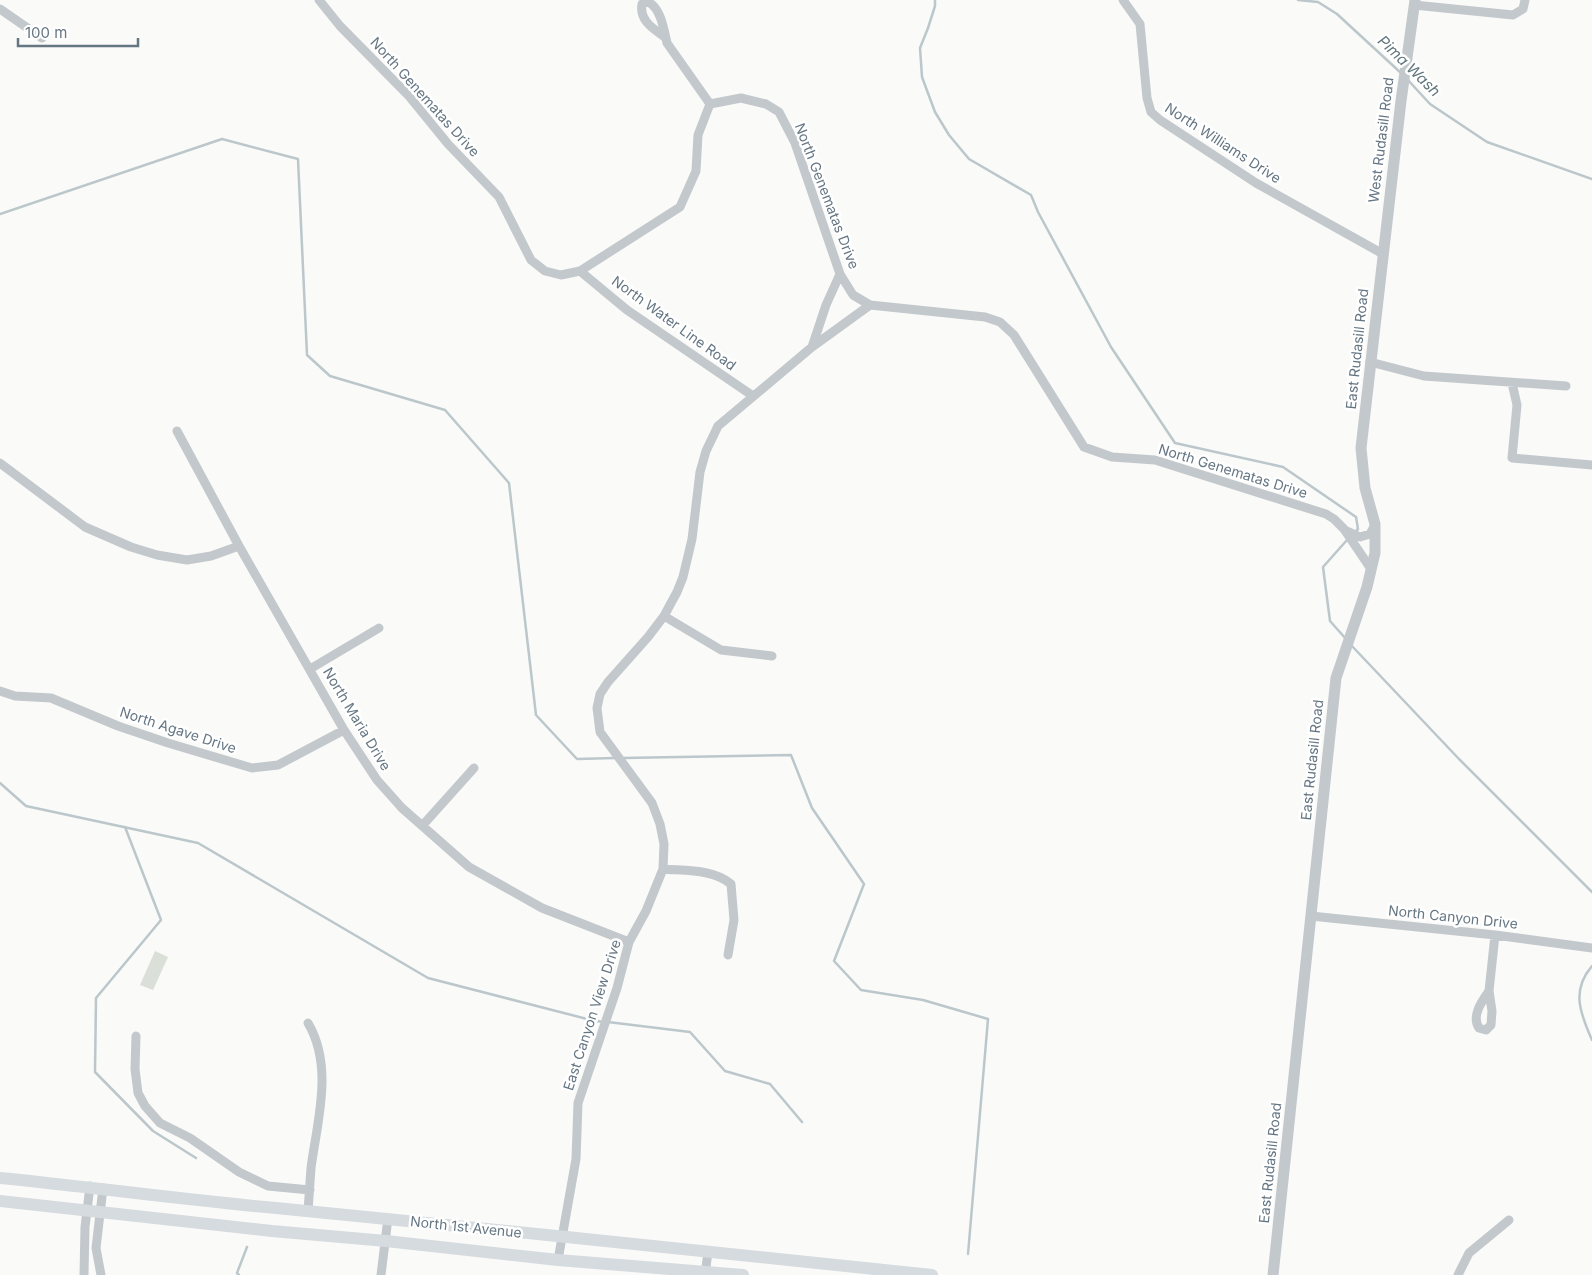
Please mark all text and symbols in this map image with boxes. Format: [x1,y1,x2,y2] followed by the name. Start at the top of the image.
[18,15,138,47] scale bar
[25,23,67,42] text: 100 m
[1374,31,1445,100] water label: Pima Wash
[367,33,484,160] street label: North Genematas Drive
[1364,76,1397,204] street label: West Rudasill Road
[1162,99,1284,186] street label: North Williams Drive
[792,120,863,271] street label: North Genematas Drive
[609,272,740,373] street label: North Water Line Road
[1342,288,1371,410] street label: East Rudasill Road
[1157,440,1310,501] street label: North Genematas Drive
[320,664,395,773] street label: North Maria Drive
[1297,699,1326,821] street label: East Rudasill Road
[118,703,239,756] street label: North Agave Drive
[1387,901,1519,932] street label: North Canyon Drive
[559,937,624,1092] street label: East Canyon View Drive
[1255,1102,1284,1224] street label: East Rudasill Road
[409,1212,523,1241] street label: North 1st Avenue

